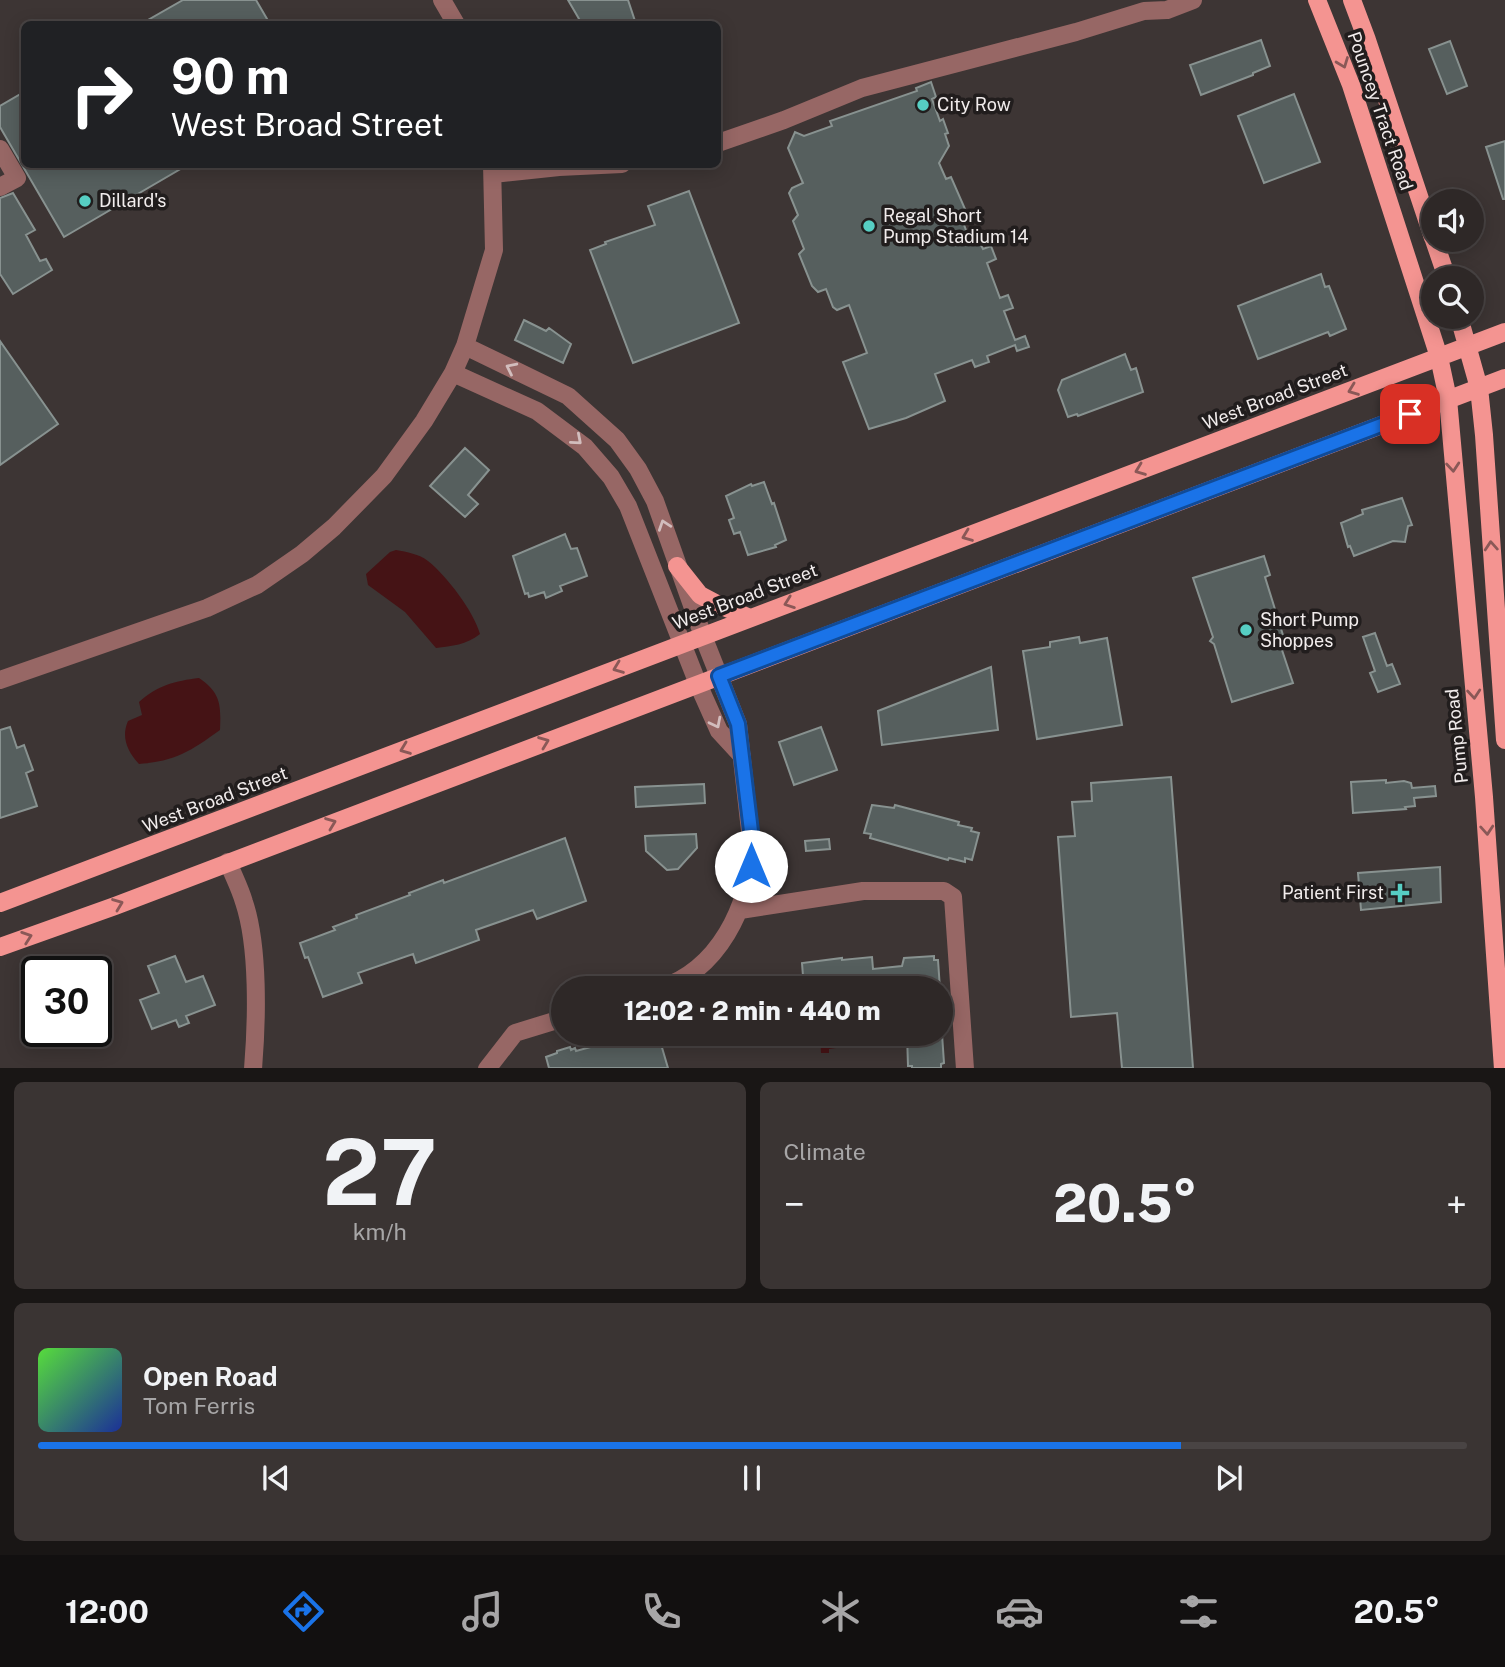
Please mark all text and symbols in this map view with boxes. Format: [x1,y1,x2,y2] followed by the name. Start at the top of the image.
[1343,29,1417,193] street label: Pouncey Tract Road
[171,47,290,105] text: 90 m
[56,49,147,140] icon: right
[1334,56,1348,68] one-way arrow
[937,94,1011,115] place label: City Row
[915,97,931,113] marker: City Row
[171,106,444,143] text: West Broad Street
[1421,189,1484,329] map controls
[1421,189,1484,252] button: sound
[99,190,166,211] place label: Dillard's
[77,193,93,209] marker: Dillard's
[883,205,1029,247] place label: Regal Short Pump Stadium 14
[861,218,877,234] marker: Regal Short Pump Stadium 14
[1421,266,1484,329] button: search
[1199,359,1350,434] street label: West Broad Street
[506,363,518,377] one-way arrow
[1347,382,1359,396] one-way arrow
[1380,384,1440,444] pin
[1391,395,1429,433] icon: arrive
[569,432,582,444] one-way arrow
[1134,462,1146,476] one-way arrow
[1445,462,1460,473] one-way arrow
[658,520,672,532] one-way arrow
[962,527,974,541] one-way arrow
[1484,540,1499,551] one-way arrow
[669,559,820,634] street label: West Broad Street
[784,595,796,609] one-way arrow
[1260,609,1359,651] place label: Short Pump Shoppes
[1238,622,1254,638] marker: Short Pump Shoppes
[612,660,624,674] one-way arrow
[1441,688,1472,784] street label: Pump Road
[1466,689,1481,700] one-way arrow
[707,716,721,728] one-way arrow
[537,737,549,751] one-way arrow
[400,741,412,755] one-way arrow
[139,762,290,837] street label: West Broad Street
[324,817,336,831] one-way arrow
[1479,825,1494,836] one-way arrow
[714,829,788,903] position arrow
[1282,882,1384,903] place label: Patient First
[1390,883,1410,903] marker: Patient First
[112,899,124,913] one-way arrow
[21,931,33,945] one-way arrow
[21,956,112,1047] speed limit sign: 30
[623,995,881,1026] text: 12:02 · 2 min · 440 m
[322,1119,437,1225] text: 27
[784,1138,866,1165] text: Climate
[1053,1173,1197,1234] text: 20.5°
[784,1182,805,1227] text: −
[1446,1182,1467,1227] text: +
[353,1218,407,1245] text: km/h
[143,1361,278,1392] text: Open Road
[143,1392,255,1419] text: Tom Ferris
[257,1459,295,1497] icon: previous
[733,1459,771,1497] icon: pause
[1210,1459,1248,1497] icon: next
[279,1587,328,1636] icon: directions
[458,1587,507,1636] icon: music
[637,1587,686,1636] icon: phone
[816,1587,865,1636] icon: climate
[995,1587,1044,1636] icon: car
[1174,1587,1223,1636] icon: filters
[65,1593,149,1630] text: 12:00
[1354,1593,1440,1630] text: 20.5°

